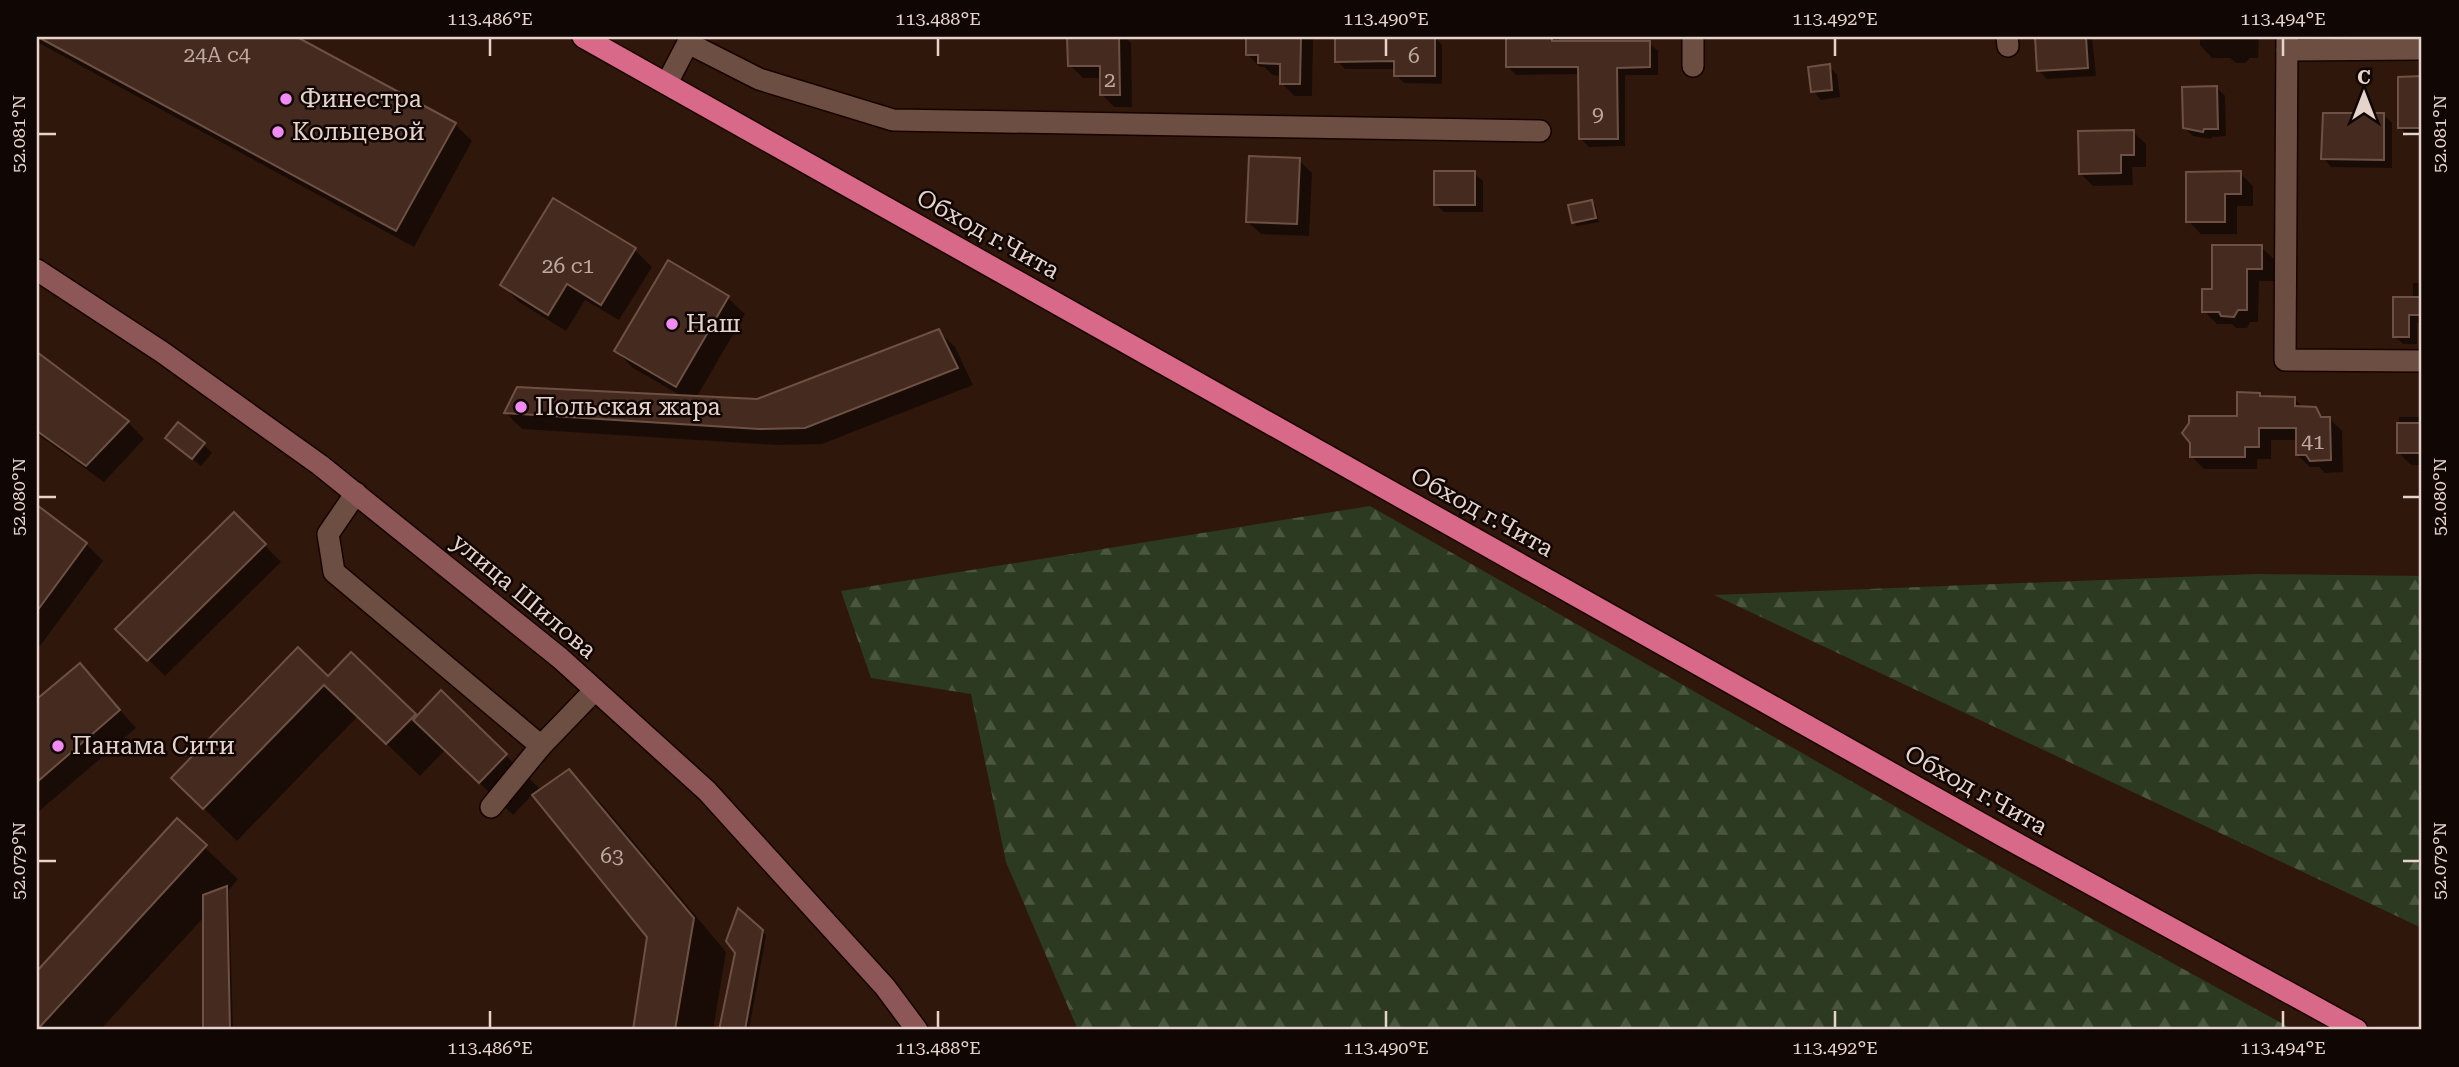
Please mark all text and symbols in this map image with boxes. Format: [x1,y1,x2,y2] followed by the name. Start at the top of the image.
[447,8,533,29] text: 113.486°E
[895,8,981,29] text: 113.488°E
[1343,8,1429,29] text: 113.490°E
[1792,8,1878,29] text: 113.492°E
[2240,8,2326,29] text: 113.494°E
[183,43,251,67] house number: 24А с4
[1408,44,1420,68] house number: 6
[2330,60,2400,130] north arrow
[2357,66,2371,89] text: С
[1104,68,1116,92] house number: 2
[300,85,422,113] place label: Финестра
[278,91,294,107] marker: Финестра
[8,95,29,173] text: 52.081°N
[2429,95,2450,173] text: 52.081°N
[1592,102,1604,126] house number: 9
[292,118,425,146] place label: Кольцевой
[270,124,286,140] marker: Кольцевой
[912,183,1064,285] street label: Обход г.Чита
[542,254,594,278] house number: 26 с1
[686,310,741,338] place label: Наш
[664,316,680,332] marker: Наш
[535,393,721,421] place label: Польская жара
[513,399,529,415] marker: Польская жара
[2301,430,2325,454] house number: 41
[8,458,29,536] text: 52.080°N
[2429,458,2450,536] text: 52.080°N
[1406,461,1558,563] street label: Обход г.Чита
[446,528,602,664] street label: улица Шилова
[72,732,235,760] place label: Панама Сити
[50,738,66,754] marker: Панама Сити
[1900,739,2052,841] street label: Обход г.Чита
[8,822,29,900] text: 52.079°N
[2429,822,2450,900] text: 52.079°N
[600,844,624,868] house number: 63
[447,1037,533,1058] text: 113.486°E
[895,1037,981,1058] text: 113.488°E
[1343,1037,1429,1058] text: 113.490°E
[1792,1037,1878,1058] text: 113.492°E
[2240,1037,2326,1058] text: 113.494°E

